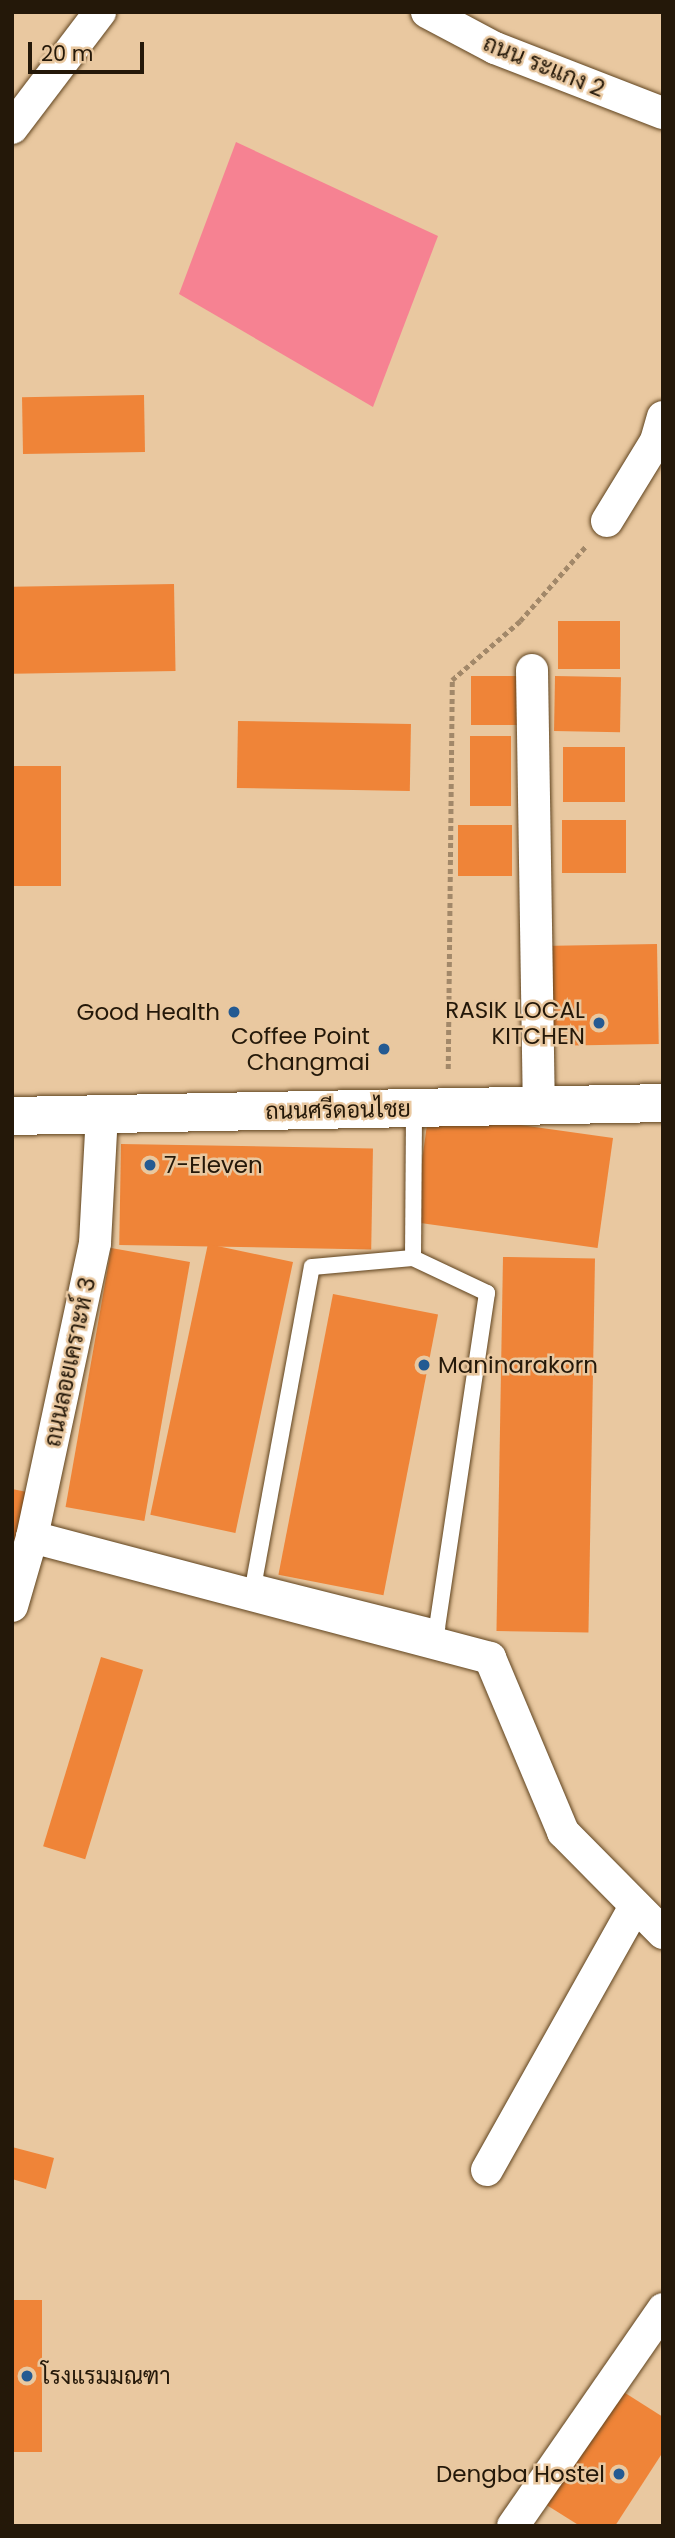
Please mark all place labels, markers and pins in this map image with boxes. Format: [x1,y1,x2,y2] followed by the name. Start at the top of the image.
[445,996,585,1050] place label: RASIK LOCAL KITCHEN
[77,998,220,1026] place label: Good Health
[226,1004,242,1020] marker: Good Health
[591,1015,607,1031] marker: RASIK LOCAL KITCHEN
[231,1022,370,1076] place label: Coffee Point Changmai
[376,1041,392,1057] marker: Coffee Point Changmai
[164,1151,263,1179] place label: 7-Eleven
[142,1157,158,1173] marker: 7-Eleven
[438,1351,598,1379] place label: Maninarakorn
[416,1357,432,1373] marker: Maninarakorn
[41,2362,171,2390] place label: โรงแรมมณฑา
[19,2368,35,2384] marker: โรงแรมมณฑา
[436,2460,605,2488] place label: Dengba Hostel
[611,2466,627,2482] marker: Dengba Hostel

